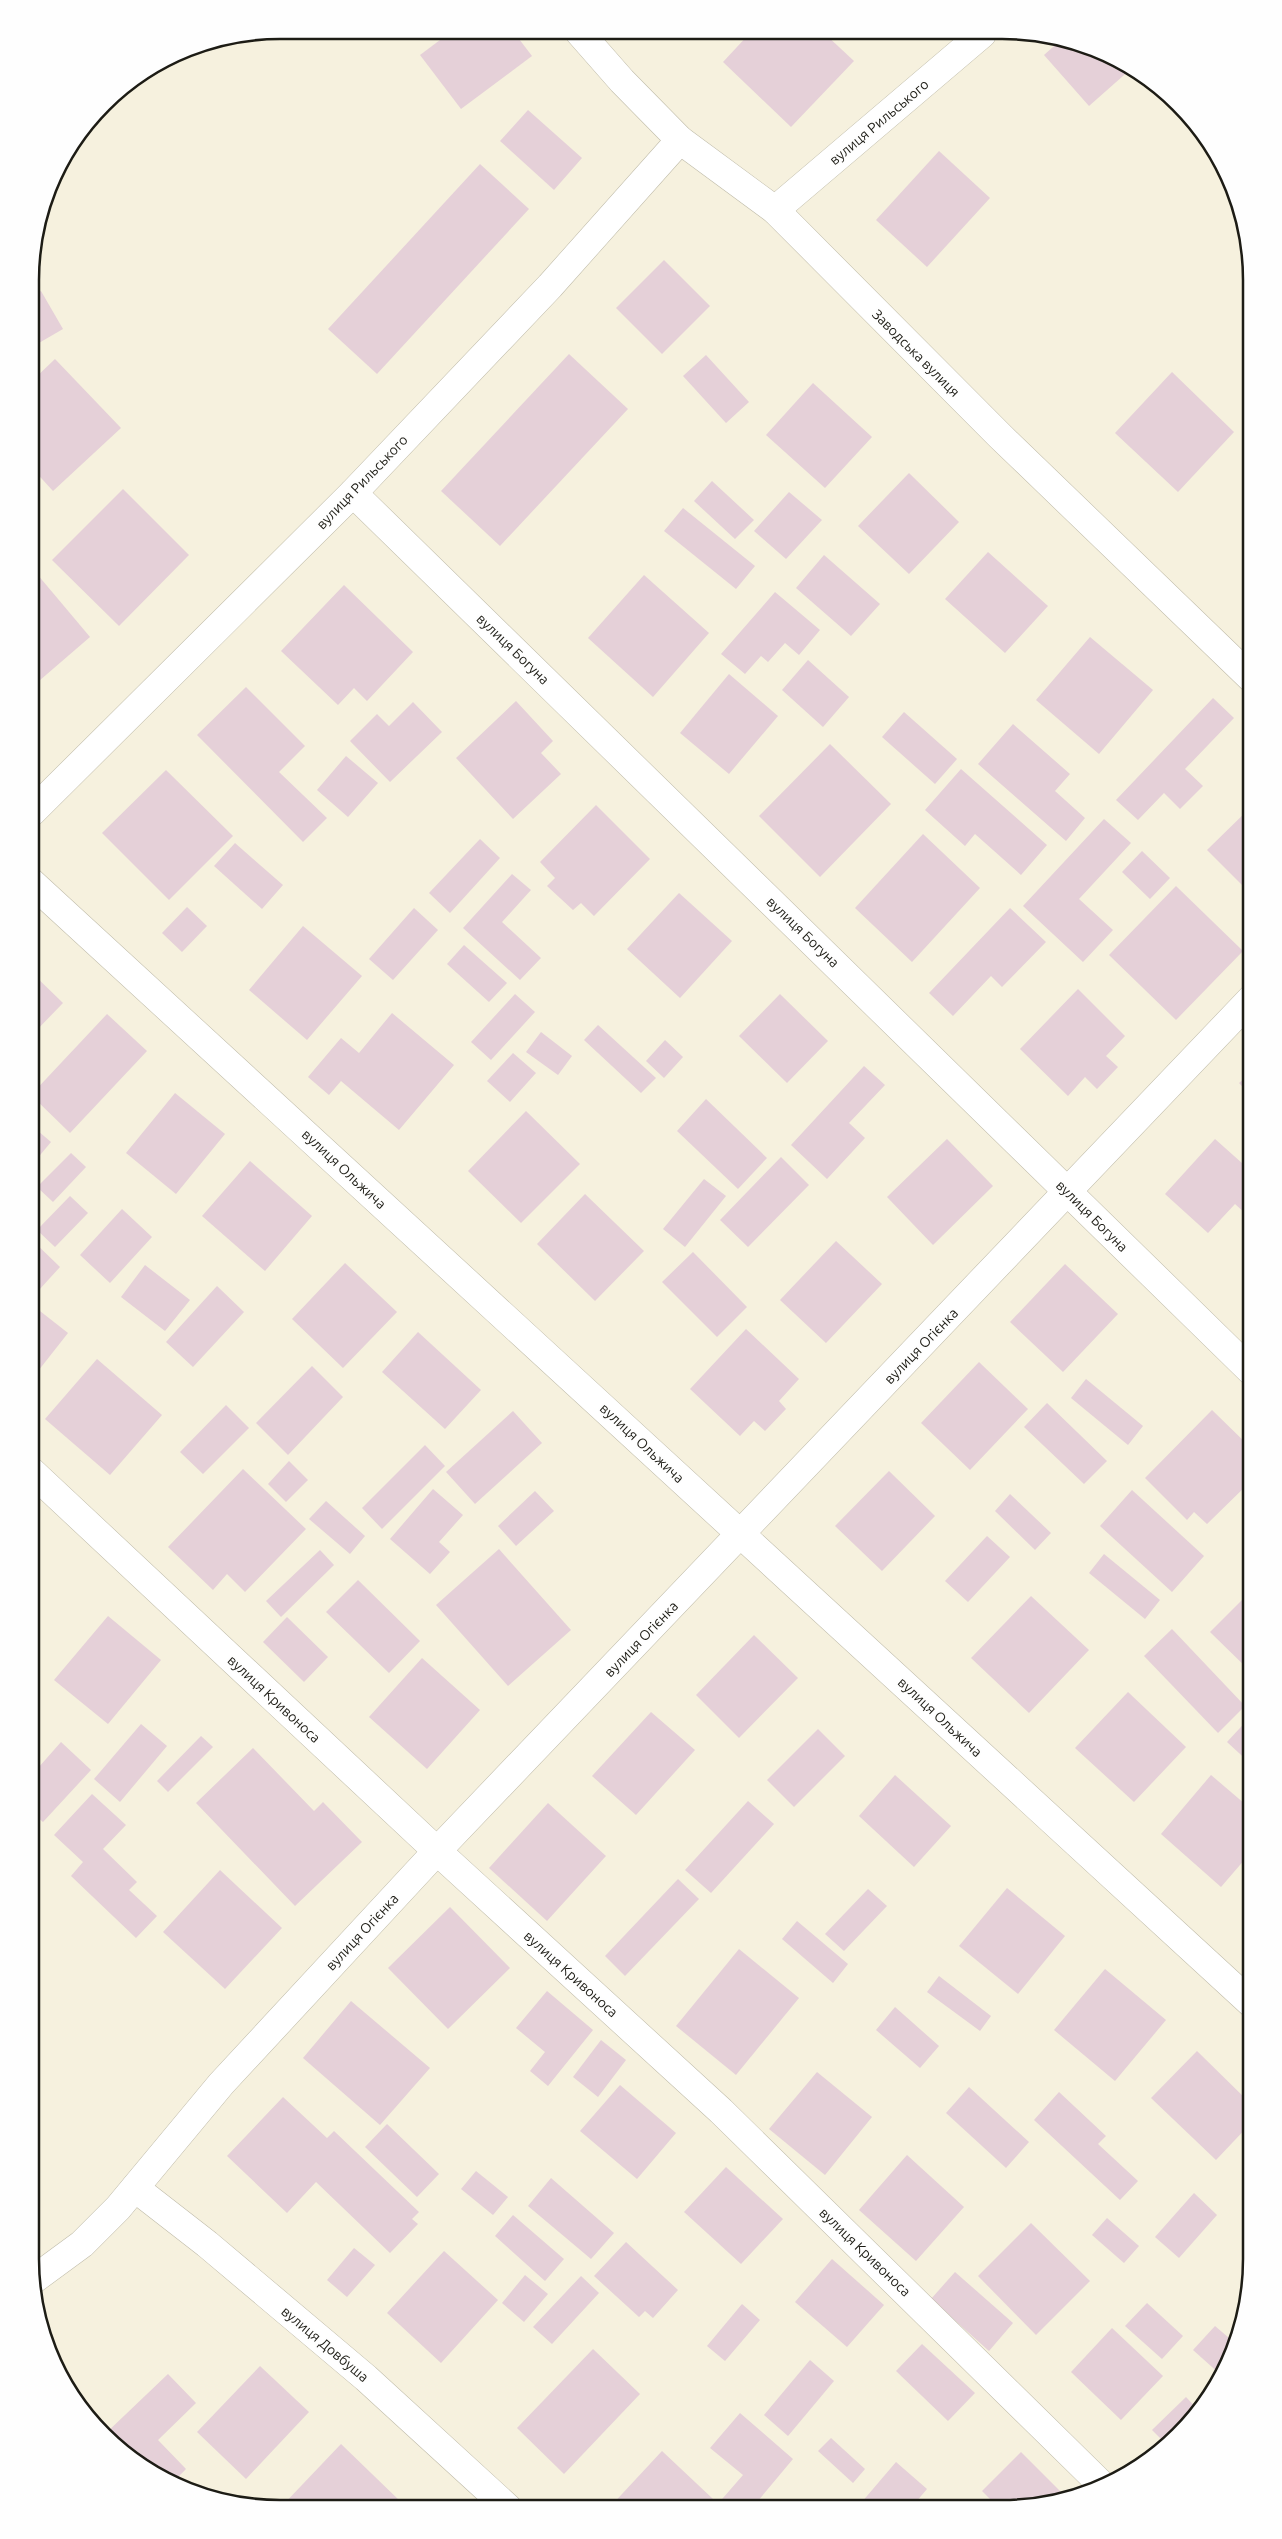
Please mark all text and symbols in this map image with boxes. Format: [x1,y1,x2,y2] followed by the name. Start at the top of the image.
[826,76,932,168] street label: вулиця Рильського
[869,306,963,400] street label: Заводська вулиця
[313,432,411,532] street label: вулиця Рильського
[473,610,553,688] street label: вулиця Богуна
[763,893,843,971] street label: вулиця Богуна
[299,1126,389,1212] street label: вулиця Ольжича
[1053,1177,1131,1255] street label: вулиця Богуна
[881,1305,961,1387] street label: вулиця Огієнка
[597,1400,687,1486] street label: вулиця Ольжича
[601,1598,681,1680] street label: вулиця Огієнка
[224,1652,324,1746] street label: вулиця Кривоноса
[895,1674,985,1760] street label: вулиця Ольжича
[322,1890,402,1974] street label: вулиця Огієнка
[521,1928,621,2020] street label: вулиця Кривоноса
[816,2204,914,2300] street label: вулиця Кривоноса
[278,2303,372,2385] street label: вулиця Довбуша

